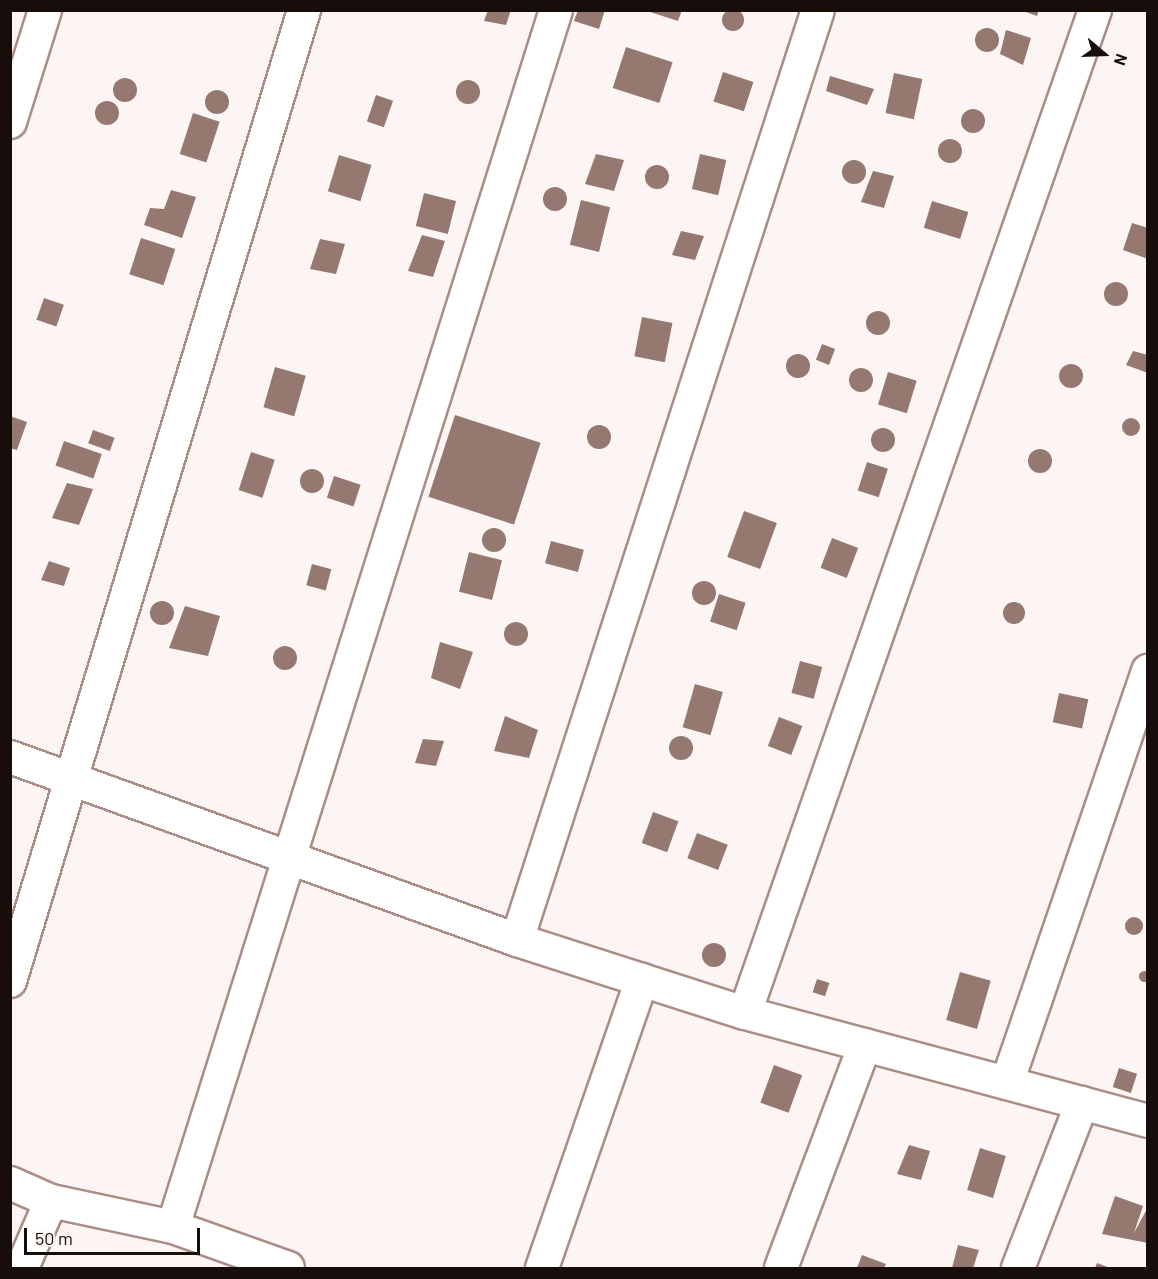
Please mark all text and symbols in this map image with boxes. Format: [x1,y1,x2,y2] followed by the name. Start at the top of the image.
[1074,24,1134,84] north arrow
[1111,52,1132,68] text: N
[27,1216,202,1254] scale bar
[35,1227,73,1249] text: 50 m

